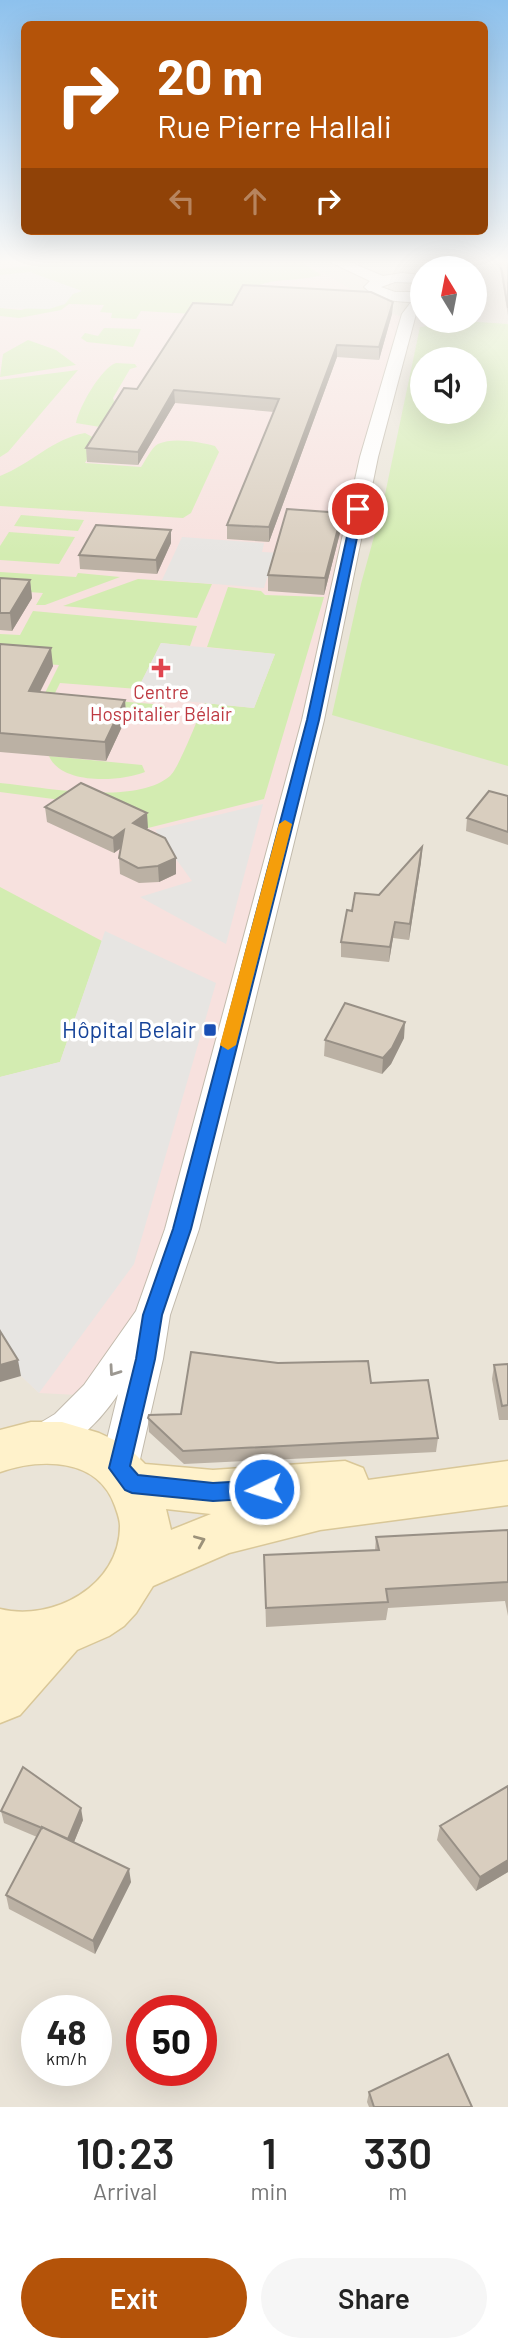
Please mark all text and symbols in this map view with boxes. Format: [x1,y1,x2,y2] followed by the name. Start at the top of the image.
[157,46,263,105] text: 20 m
[42,49,133,140] icon: right
[157,106,392,144] text: Rue Pierre Hallali
[163,182,201,220] icon: left
[236,182,274,220] icon: ahead
[309,182,347,220] icon: right
[410,256,486,332] north arrow
[410,256,487,424] map controls
[410,347,487,424] button: sound
[328,479,388,539] pin
[339,490,377,528] icon: arrive
[151,658,171,678] marker: Centre Hospitalier Bélair
[90,680,232,725] place label: Centre Hospitalier Bélair
[62,1015,197,1043] place label: Hôpital Belair
[202,1022,218,1038] marker: Hôpital Belair
[109,1363,122,1376] one-way arrow
[227,1452,301,1526] position arrow
[193,1536,205,1550] one-way arrow
[126,1995,217,2086] speed limit sign: 50
[46,2010,87,2052] text: 48
[46,2047,87,2069] text: km/h
[76,2127,174,2177] text: 10:23
[262,2127,276,2177] text: 1
[364,2127,432,2177] text: 330
[93,2177,157,2205] text: Arrival
[250,2177,288,2205] text: min
[388,2177,407,2205] text: m
[21,2258,247,2338] button: Exit
[261,2258,487,2338] button: Share

